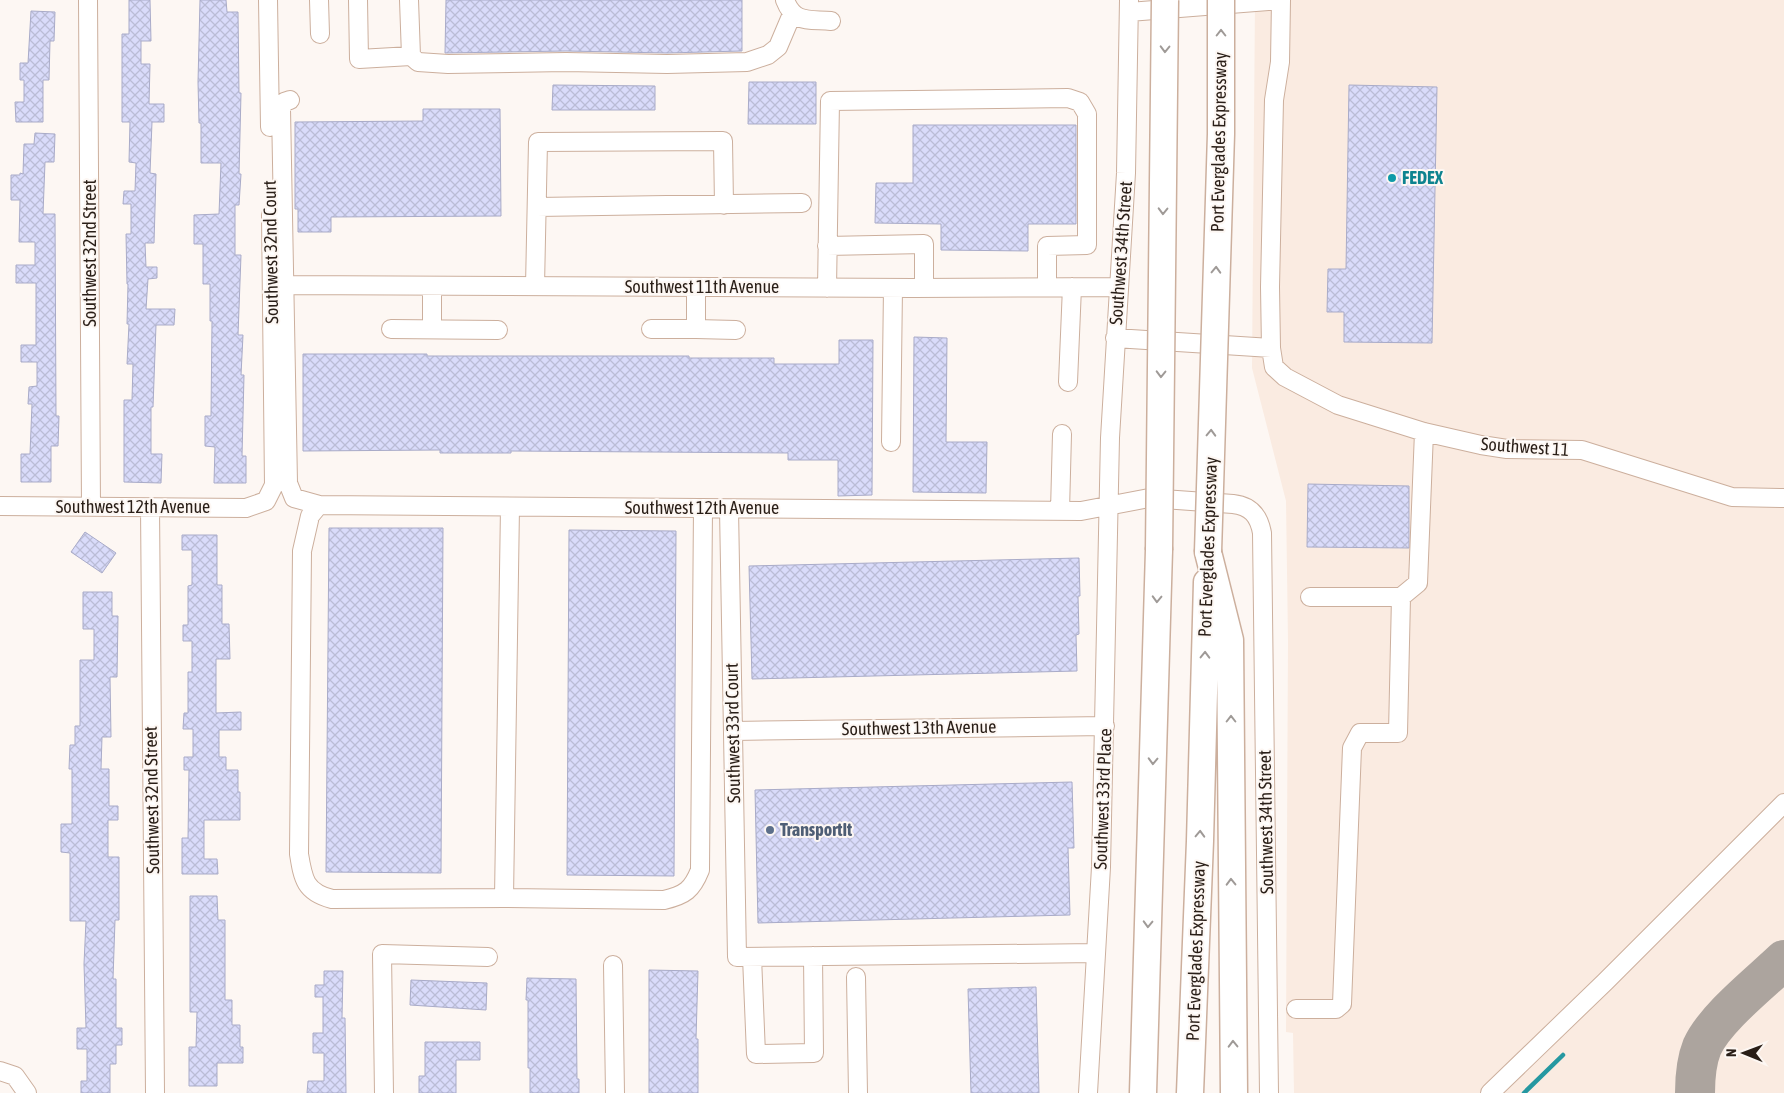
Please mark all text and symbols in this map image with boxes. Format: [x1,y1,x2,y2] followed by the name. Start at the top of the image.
[1216,28,1226,36] one-way arrow
[1159,45,1170,53] one-way arrow
[1206,52,1231,232] street label: Port Everglades Expressway
[1402,167,1444,188] place label: FEDEX
[1386,172,1398,184] marker: FEDEX
[79,179,100,327] street label: Southwest 32nd Street
[259,180,282,324] street label: Southwest 32nd Court
[1105,180,1136,326] street label: Southwest 34th Street
[1158,208,1168,215] one-way arrow
[1211,266,1222,274] one-way arrow
[625,276,779,297] street label: Southwest 11th Avenue
[1156,370,1166,378] one-way arrow
[1206,429,1217,437] one-way arrow
[1480,433,1570,460] street label: Southwest 11
[1194,457,1221,637] street label: Port Everglades Expressway
[56,496,210,517] street label: Southwest 12th Avenue
[625,497,779,518] street label: Southwest 12th Avenue
[1152,595,1163,603] one-way arrow
[1200,650,1210,658] one-way arrow
[721,663,744,803] street label: Southwest 33rd Court
[1225,715,1236,723] one-way arrow
[842,716,996,739] street label: Southwest 13th Avenue
[140,726,163,874] street label: Southwest 32nd Street
[1090,728,1115,870] street label: Southwest 33rd Place
[1254,750,1277,894] street label: Southwest 34th Street
[1148,758,1158,765] one-way arrow
[780,819,853,840] place label: TransportIt
[764,824,776,836] marker: TransportIt
[1195,830,1206,838] one-way arrow
[1182,861,1209,1041] street label: Port Everglades Expressway
[1226,878,1236,886] one-way arrow
[1143,920,1154,928] one-way arrow
[1719,1028,1769,1078] north arrow
[1228,1040,1238,1048] one-way arrow
[1723,1049,1739,1057] text: N

